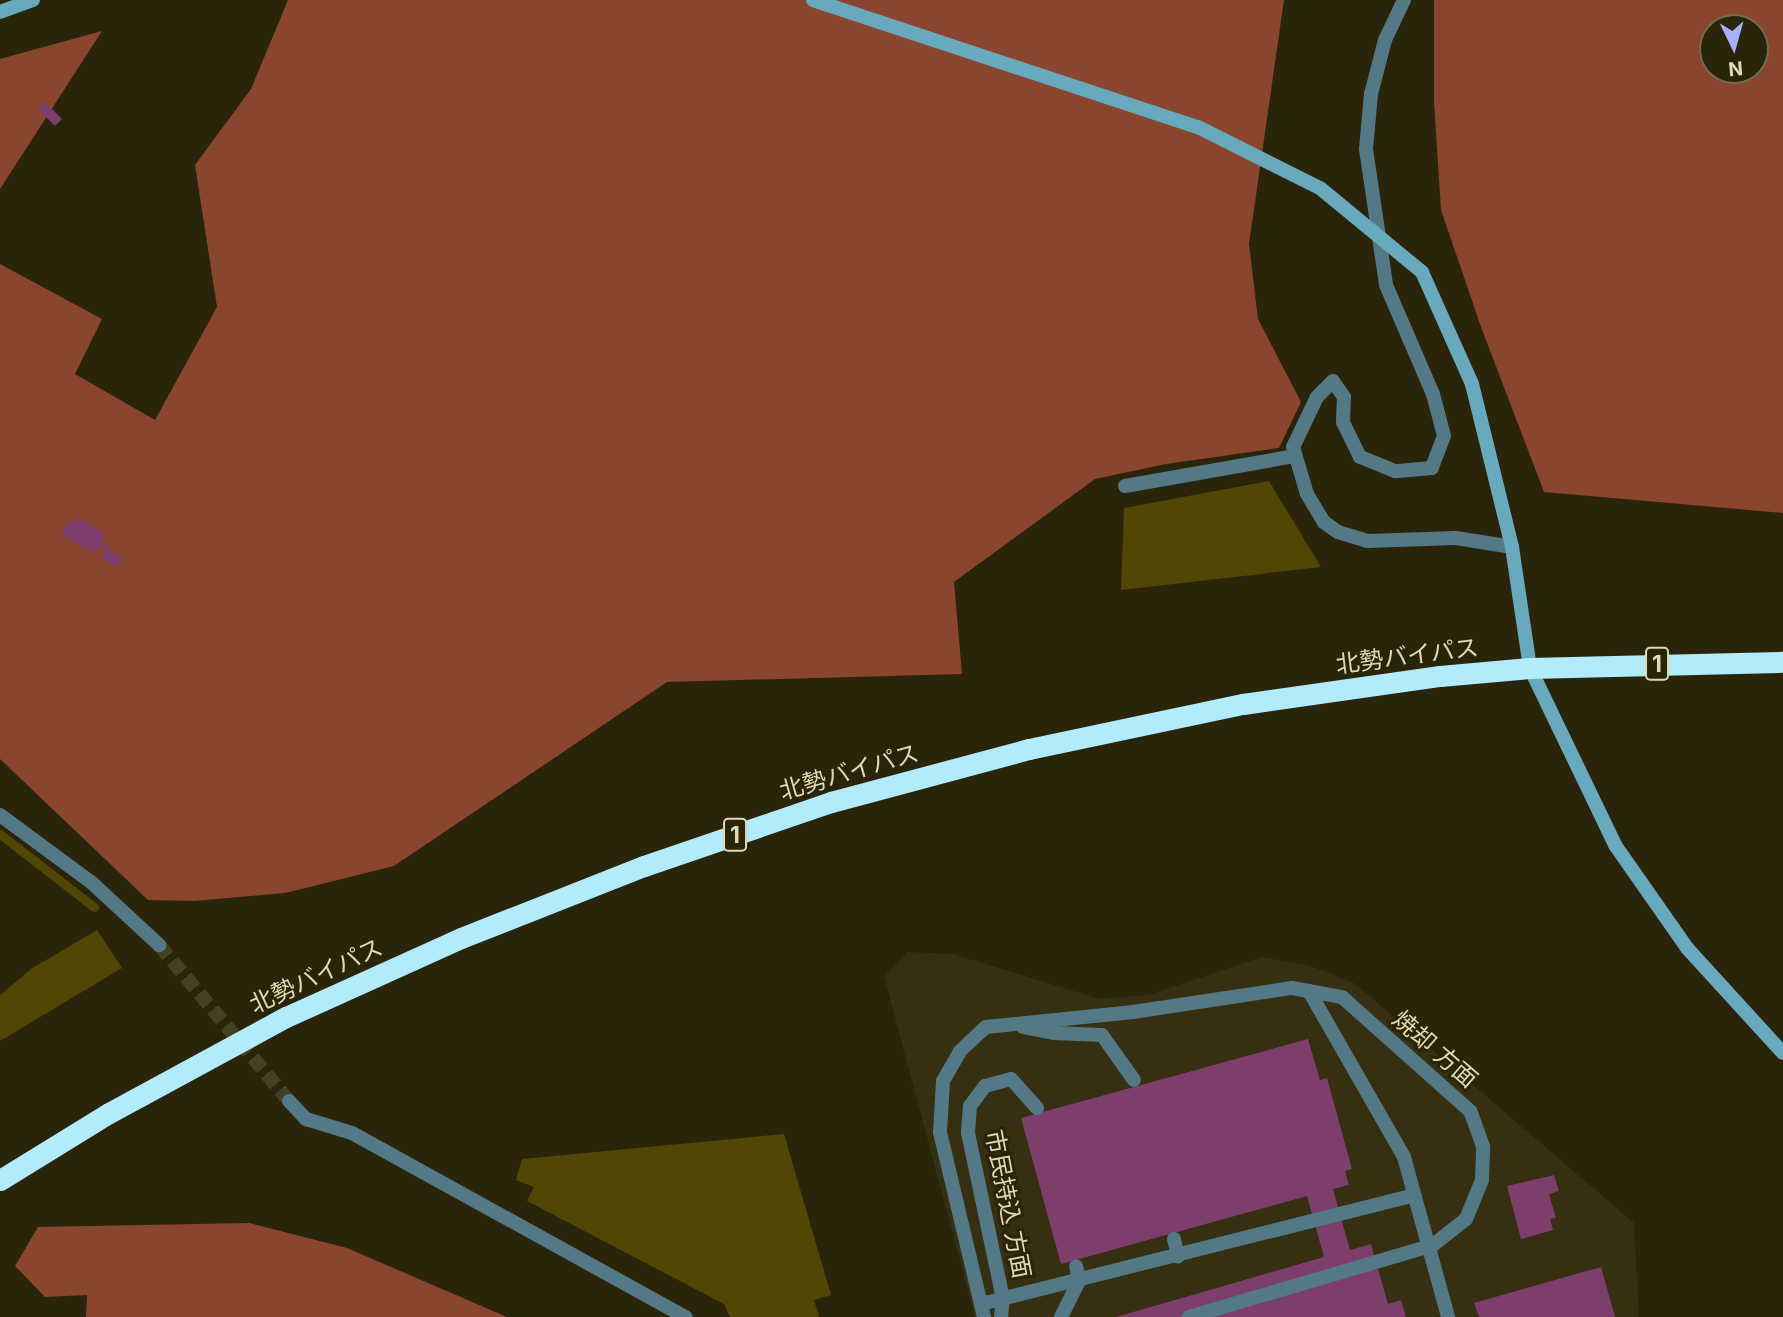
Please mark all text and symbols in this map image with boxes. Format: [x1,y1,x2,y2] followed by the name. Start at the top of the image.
[1699,14,1769,84] north arrow
[1727,56,1744,81] text: N
[1334,633,1480,679] street label: 北勢バイパス
[1645,644,1669,684] road number: 1
[776,738,922,806] street label: 北勢バイパス
[723,816,747,855] road number: 1
[245,933,387,1019] street label: 北勢バイパス
[1387,1004,1483,1094] street label: 焼却 方面
[979,1127,1037,1281] street label: 市民持込 方面

